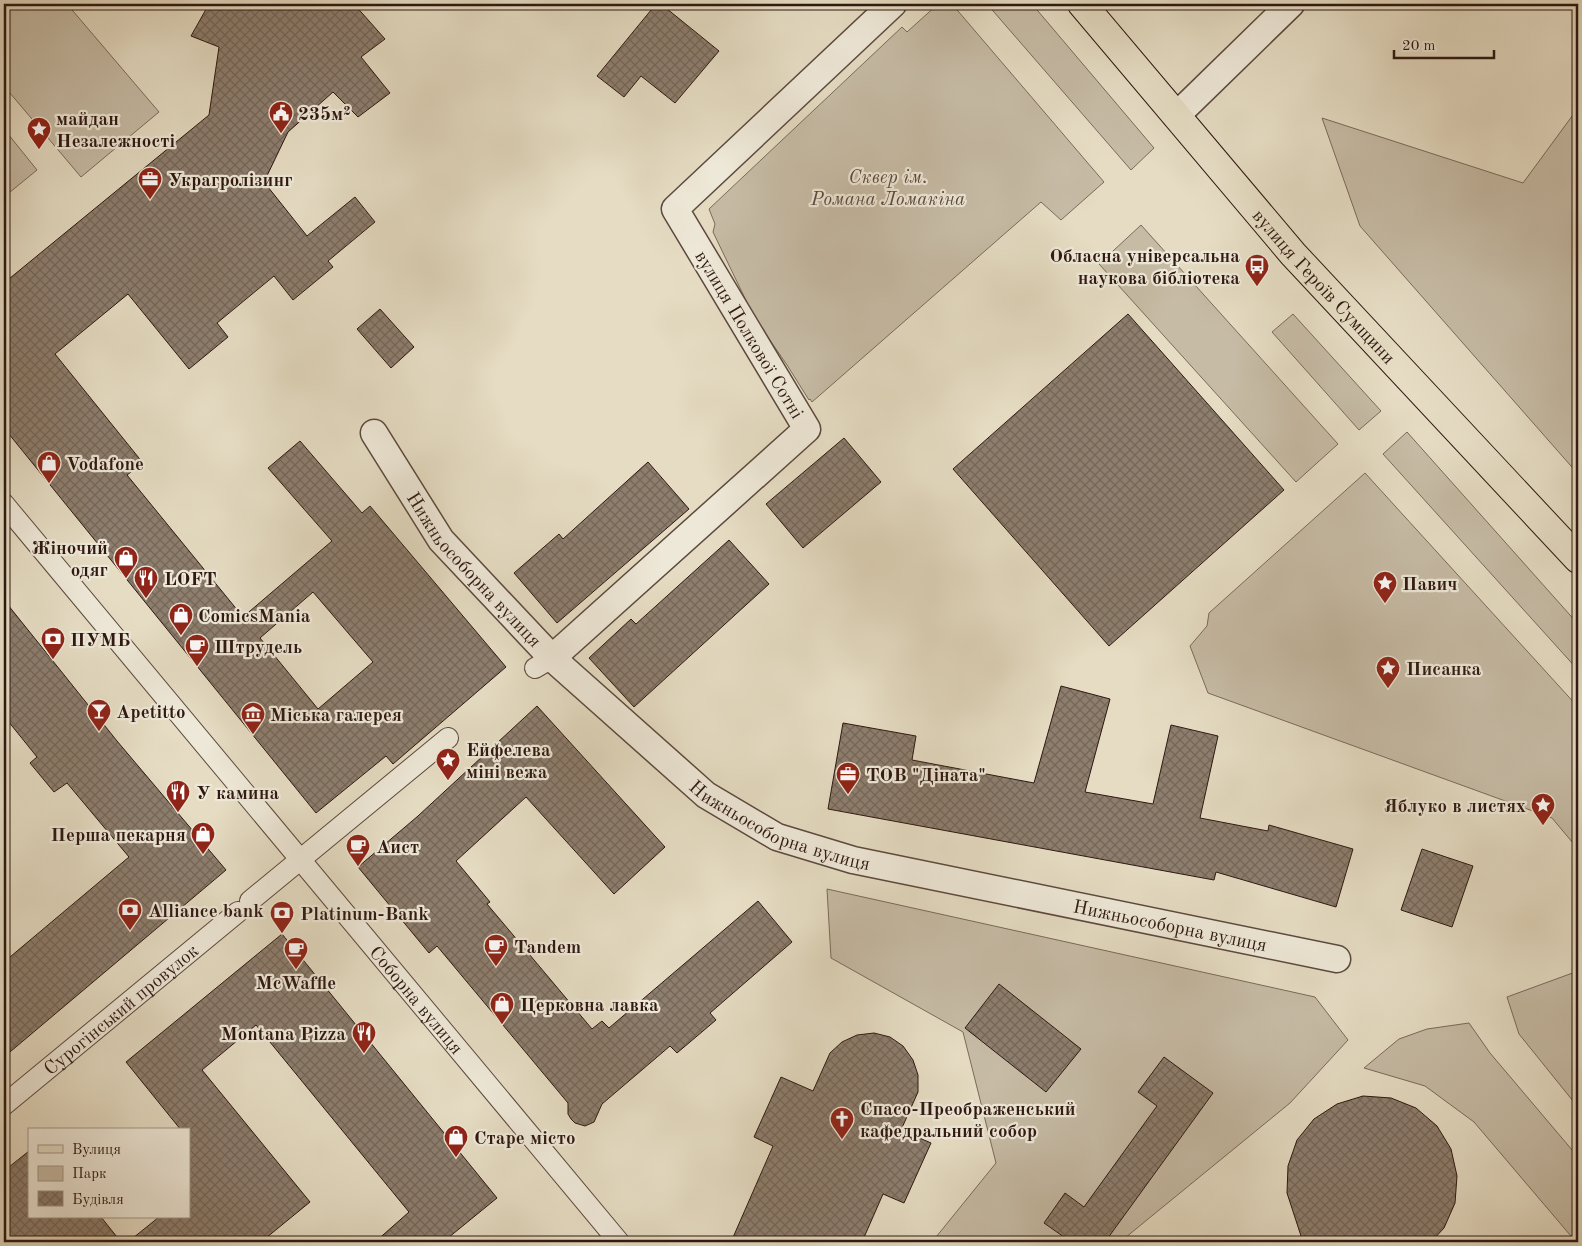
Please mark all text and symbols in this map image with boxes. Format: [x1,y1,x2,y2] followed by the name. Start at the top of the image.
[1394,28,1494,60] scale bar
[1402,39,1436,54] text: 20 m
[268,100,294,134] public building icon: 235м²
[298,106,351,125] place label: 235м²
[56,111,176,152] place label: майдан Незалежності
[26,116,52,150] place icon: майдан Незалежності
[137,166,163,200] office icon: Украгролізинг
[810,169,965,210] park label: Сквер ім. Романа Ломакіна
[168,172,293,191] place label: Украгролізинг
[1248,207,1398,369] street label: вулиця Героїв Сумщини
[690,248,806,423] street label: вулиця Полкової Сотні
[1049,248,1240,289] place label: Обласна універсальна наукова бібліотека
[1244,253,1270,287] bus stop icon: Обласна універсальна наукова бібліотека
[36,450,62,484] shop icon: Vodafone
[66,456,144,475] place label: Vodafone
[402,490,544,652] street label: Нижньособорна вулиця
[32,540,108,581] place label: Жіночий одяг
[113,545,139,579] shop icon: Жіночий одяг
[133,565,159,599] restaurant icon: LOFT
[1372,570,1398,604] place icon: Павич
[164,571,217,590] place label: LOFT
[1402,576,1457,595] place label: Павич
[168,602,194,636] shop icon: ComicsMania
[198,608,311,627] place label: ComicsMania
[40,626,66,660] bank icon: ПУМБ
[70,632,130,651] place label: ПУМБ
[184,633,210,667] cafe icon: Штрудель
[214,639,302,658] place label: Штрудель
[1375,655,1401,689] place icon: Писанка
[1406,661,1482,680] place label: Писанка
[86,698,112,732] bar icon: Apetitto
[240,701,266,735] museum icon: Міська галерея
[116,704,186,723] place label: Apetitto
[270,707,402,726] place label: Міська галерея
[466,742,551,783] place label: Ейфелева міні вежа
[435,747,461,781] place icon: Ейфелева міні вежа
[835,761,861,795] office icon: ТОВ "Діната"
[866,767,986,786] place label: ТОВ "Діната"
[685,778,872,875] street label: Нижньособорна вулиця
[165,779,191,813] restaurant icon: У камина
[196,785,279,804] place label: У камина
[1530,792,1556,826] place icon: Яблуко в листях
[1384,798,1526,817] place label: Яблуко в листях
[190,821,216,855] shop icon: Перша пекарня
[50,827,186,846] place label: Перша пекарня
[345,833,371,867] cafe icon: Аист
[376,839,419,858] place label: Аист
[117,897,143,931] bank icon: Alliance bank
[1071,898,1268,956] street label: Нижньособорна вулиця
[269,900,295,934] bank icon: Platinum-Bank
[148,903,264,922] place label: Alliance bank
[300,906,429,925] place label: Platinum-Bank
[483,933,509,967] cafe icon: Tandem
[283,936,309,970] cafe icon: McWaffle
[514,939,581,958] place label: Tandem
[41,942,203,1080] street label: Сурогінський провулок
[365,943,465,1059] street label: Соборна вулиця
[256,975,336,994] place label: McWaffle
[489,991,515,1025] shop icon: Церковна лавка
[520,997,659,1016] place label: Церковна лавка
[351,1020,377,1054] restaurant icon: Montana Pizza
[221,1026,346,1045] place label: Montana Pizza
[860,1101,1076,1142] place label: Спасо-Преображенський кафедральний собор
[829,1106,855,1140] church icon: Спасо-Преображенський кафедральний собор
[443,1124,469,1158] shop icon: Старе місто
[28,1128,190,1218] legend
[474,1130,575,1149] place label: Старе місто
[72,1143,121,1158] text: Вулиця
[72,1167,107,1182] text: Парк
[72,1193,124,1208] text: Будівля

